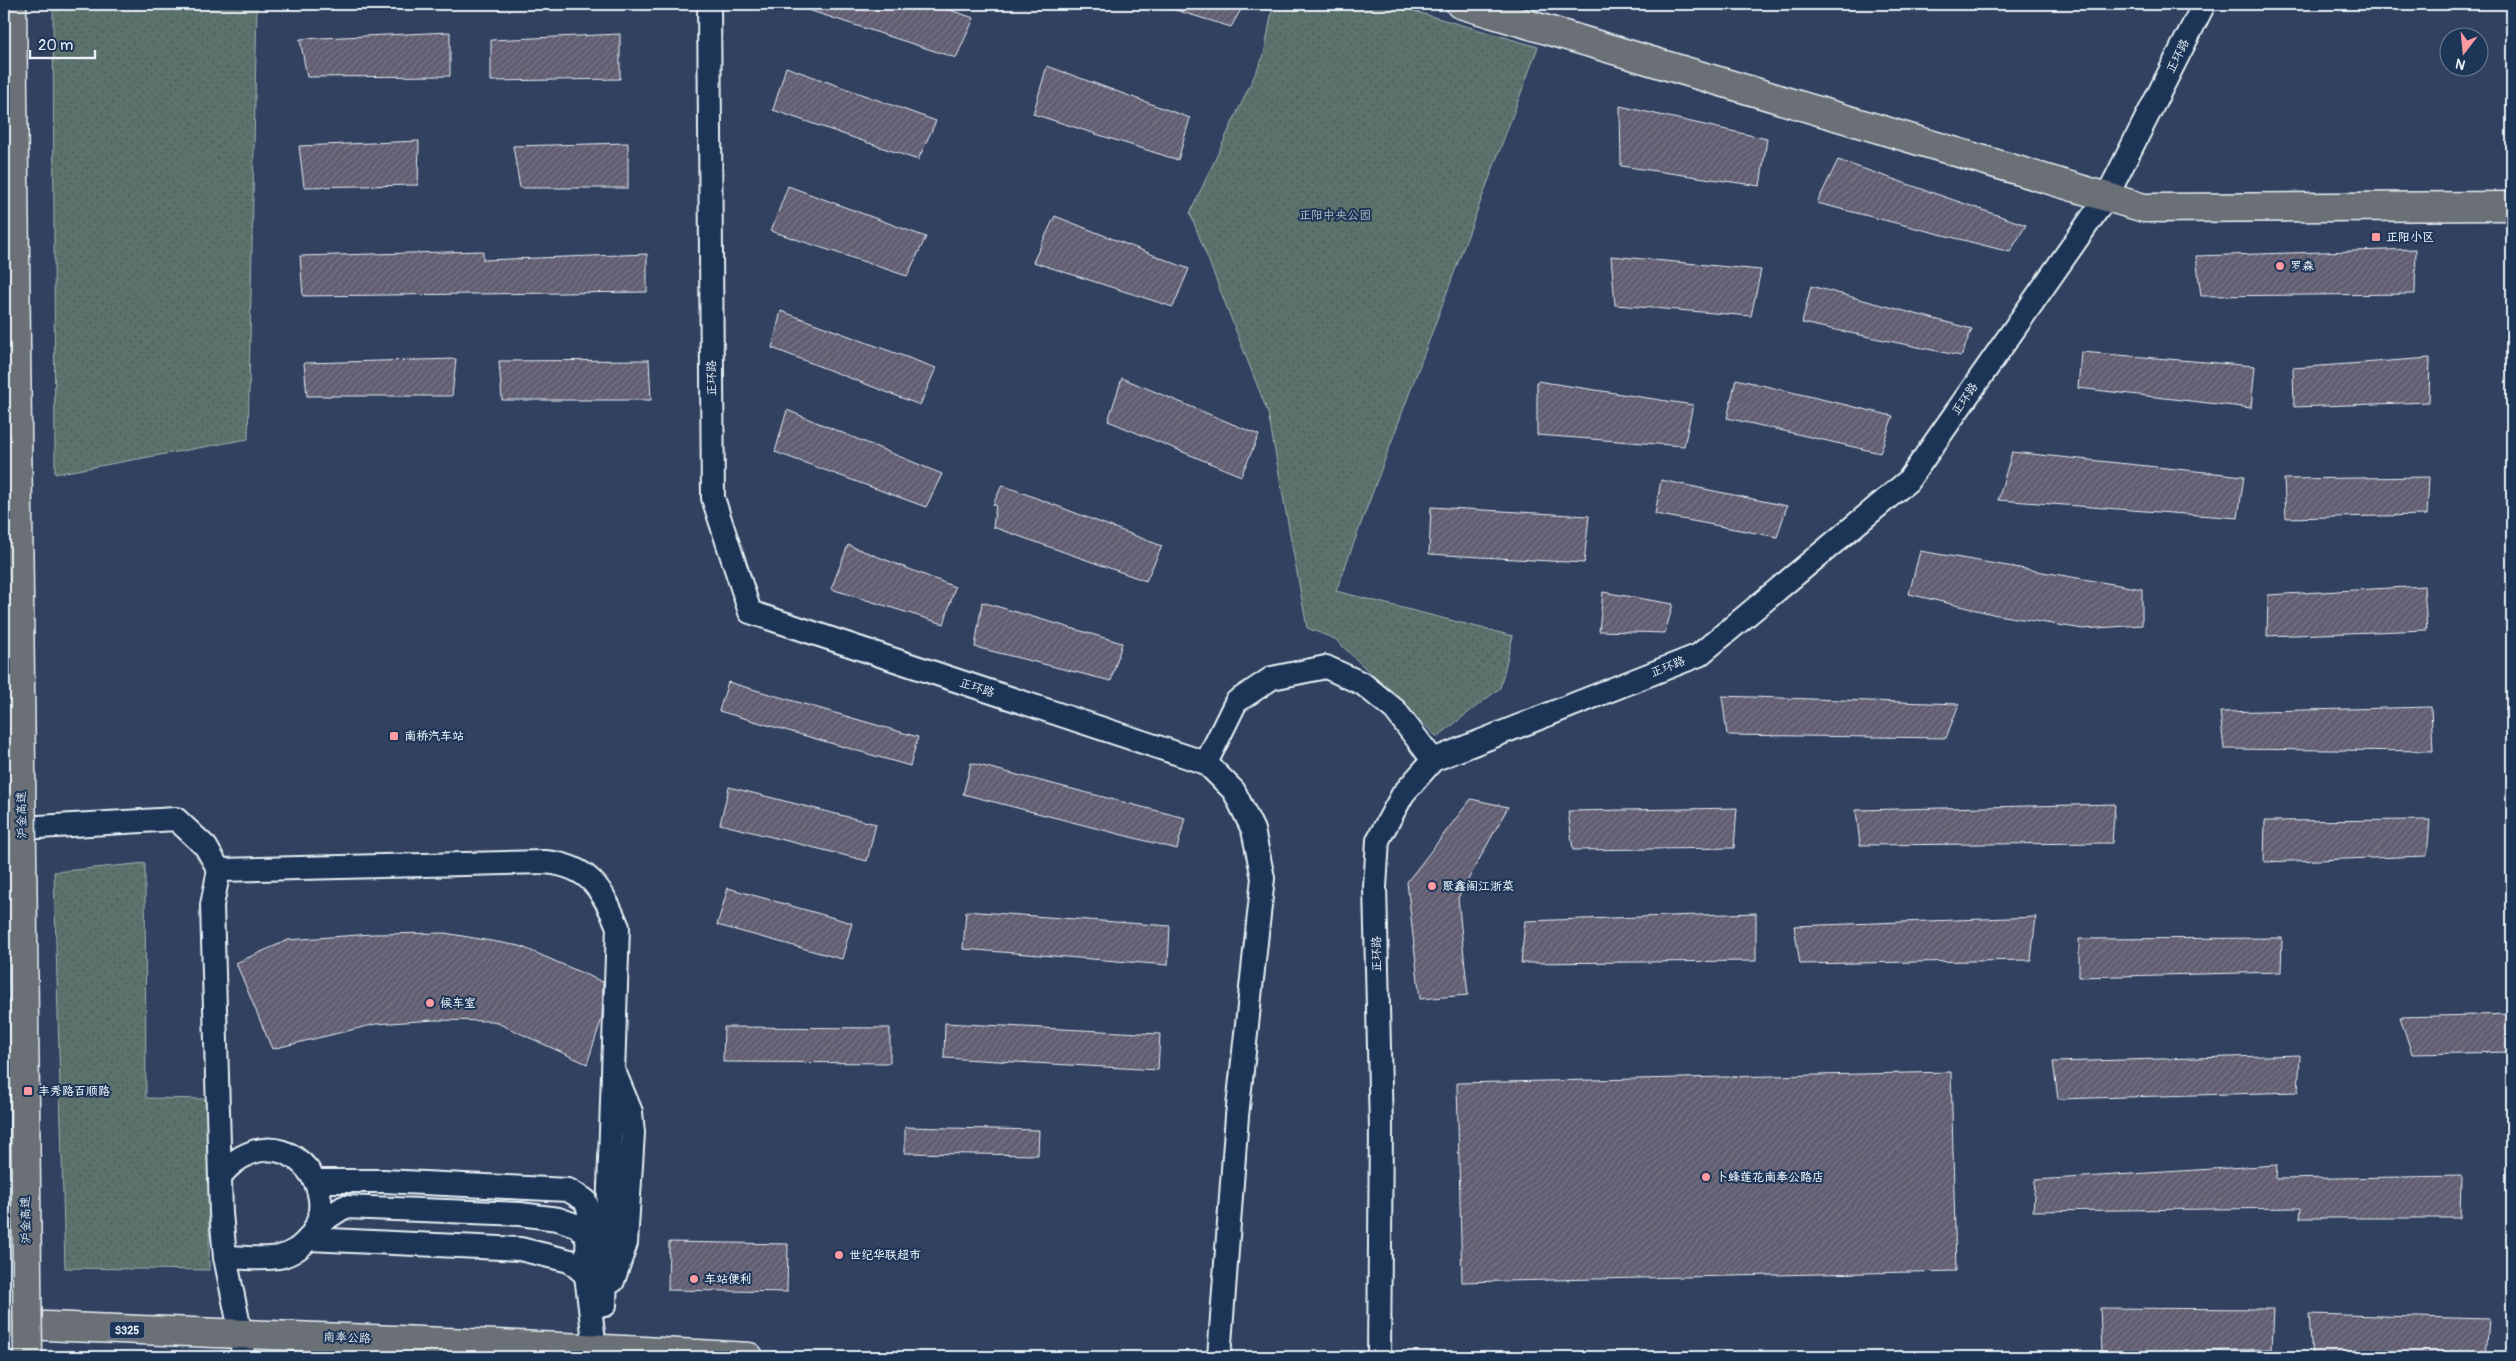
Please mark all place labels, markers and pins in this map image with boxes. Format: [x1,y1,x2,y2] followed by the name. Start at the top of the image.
[2386,230,2434,245] place label: 正阳小区
[2370,231,2382,243] marker: 正阳小区
[2290,259,2314,274] place label: 罗森
[2274,260,2286,272] marker: 罗森
[404,729,464,744] place label: 南桥汽车站
[388,730,400,742] marker: 南桥汽车站
[1442,879,1514,894] place label: 聚鑫阁江浙菜
[1426,880,1438,892] marker: 聚鑫阁江浙菜
[440,996,476,1011] place label: 候车室
[424,997,436,1009] marker: 候车室
[38,1084,110,1099] place label: 丰秀路百顺路
[22,1085,34,1097] marker: 丰秀路百顺路
[1716,1170,1824,1185] place label: 卜蜂莲花南奉公路店
[1700,1171,1712,1183] marker: 卜蜂莲花南奉公路店
[849,1248,921,1263] place label: 世纪华联超市
[833,1249,845,1261] marker: 世纪华联超市
[704,1272,752,1287] place label: 车站便利
[688,1273,700,1285] marker: 车站便利

